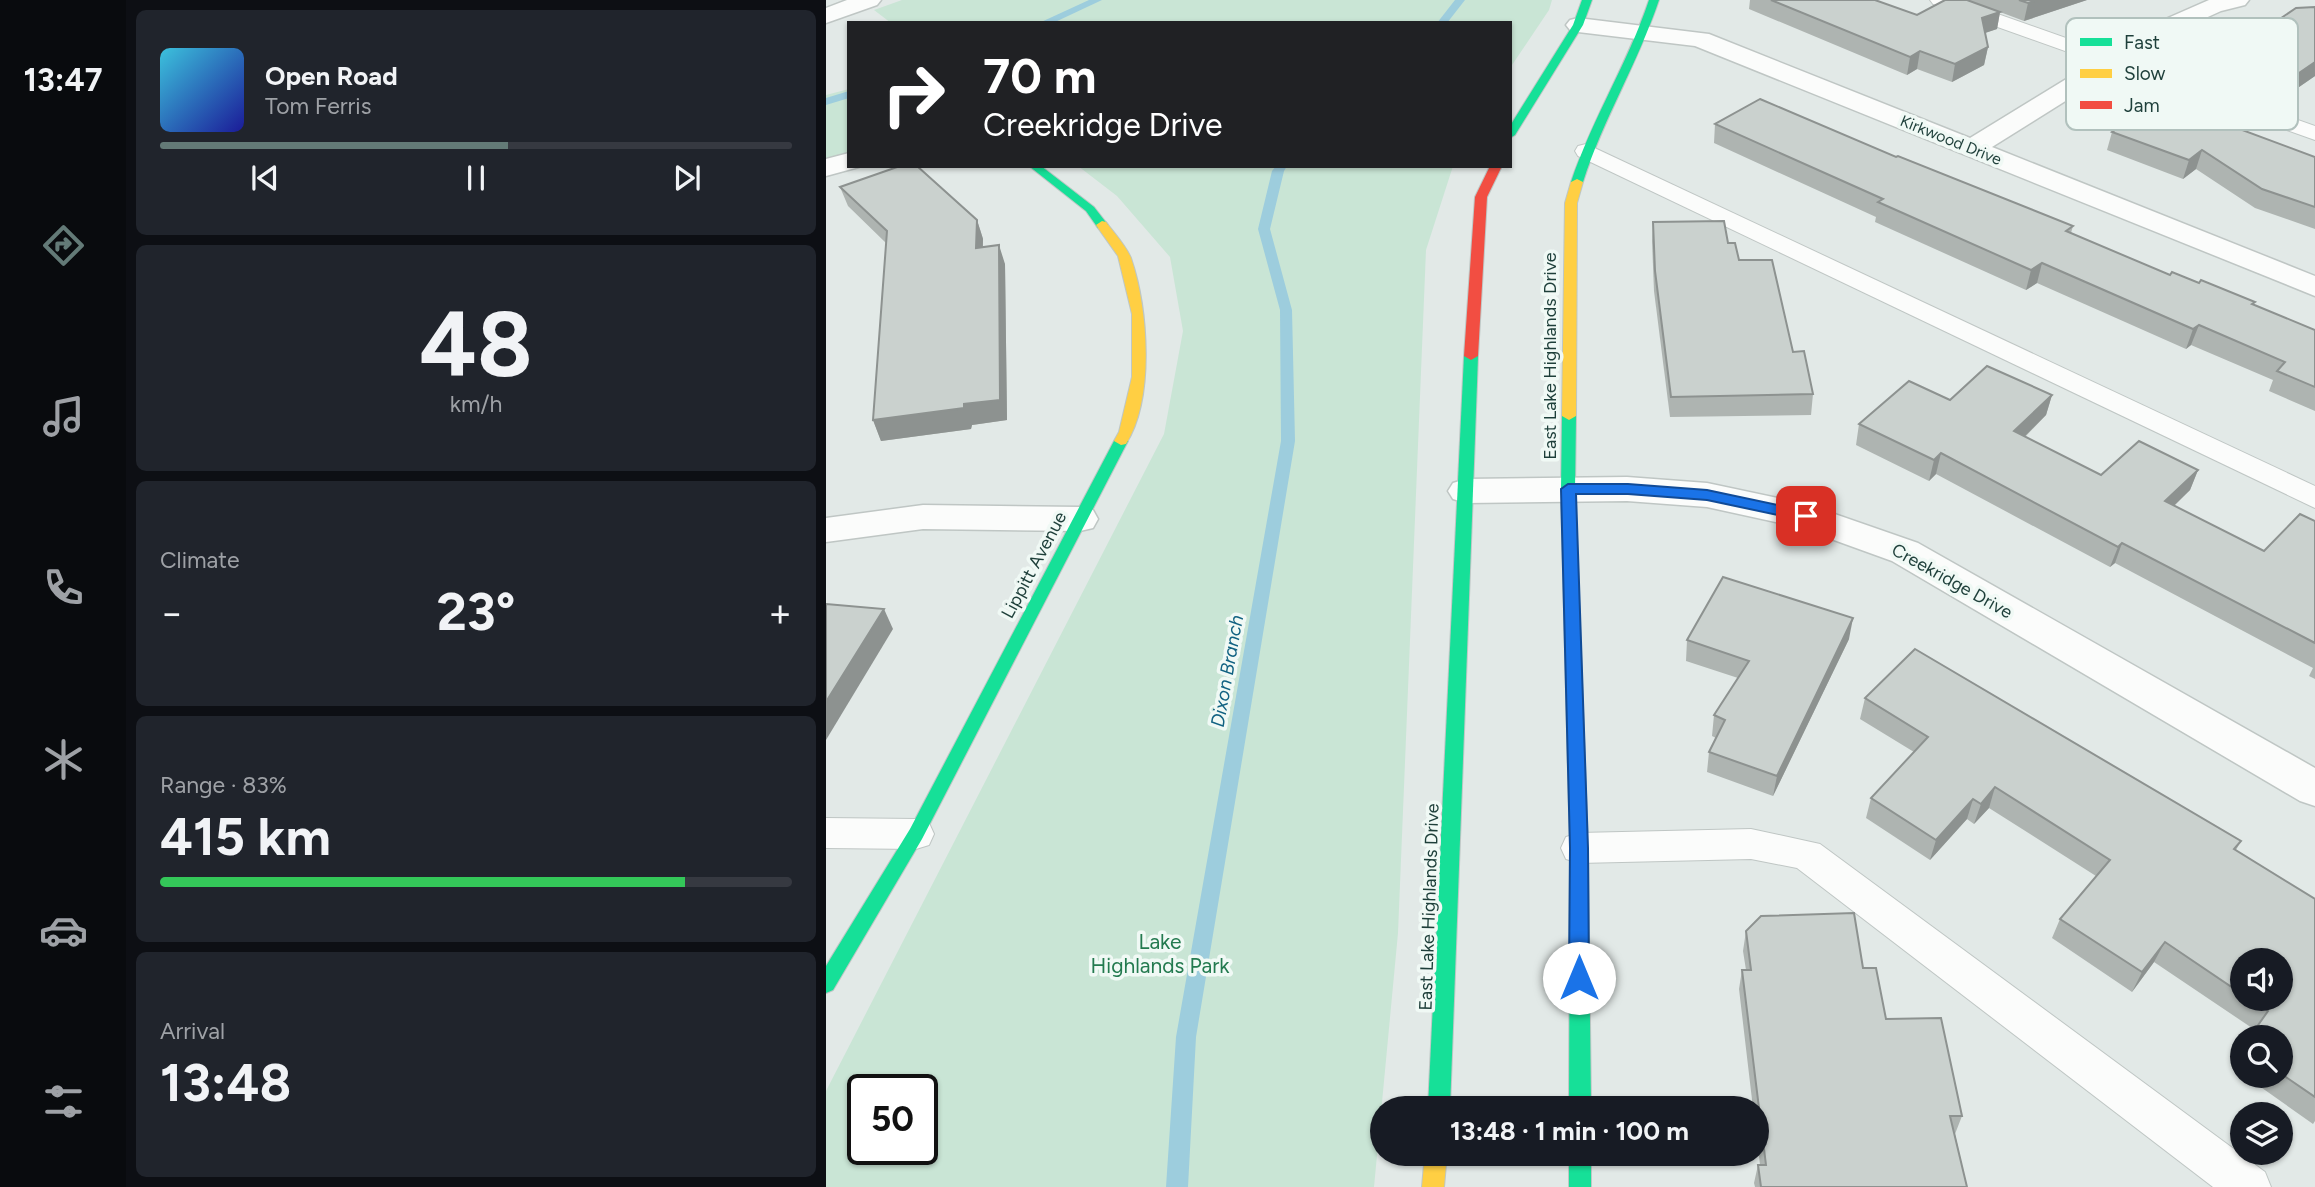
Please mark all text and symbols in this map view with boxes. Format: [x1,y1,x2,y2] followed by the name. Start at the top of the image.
[2066,18,2298,130] legend
[2124,31,2160,54] text: Fast
[983,46,1096,105] text: 70 m
[868,49,959,140] icon: right
[265,60,398,92] text: Open Road
[24,61,102,99] text: 13:47
[2124,62,2166,85] text: Slow
[265,92,371,120] text: Tom Ferris
[2124,94,2160,117] text: Jam
[983,106,1223,144] text: Creekridge Drive
[1897,111,2005,169] street label: Kirkwood Drive
[246,159,284,197] icon: previous
[457,159,495,197] icon: pause
[668,159,706,197] icon: next
[39,221,88,270] icon: directions
[1539,252,1561,460] street label: East Lake Highlands Drive
[419,290,533,399] text: 48
[450,390,502,418] text: km/h
[39,392,88,441] icon: music
[1776,486,1836,546] pin
[1787,497,1825,535] icon: arrive
[997,508,1071,622] street label: Lippitt Avenue
[1888,539,2016,623] street label: Creekridge Drive
[160,546,239,574] text: Climate
[39,563,88,612] icon: phone
[437,581,515,643] text: 23°
[160,590,184,636] text: −
[768,590,792,636] text: +
[1206,613,1248,729] water label: Dixon Branch
[39,735,88,784] icon: climate
[160,771,287,799] text: Range · 83%
[1414,803,1444,1011] street label: East Lake Highlands Drive
[160,806,331,868] text: 415 km
[39,906,88,955] icon: car
[1091,929,1230,978] park label: Lake Highlands Park
[1542,941,1616,1015] position arrow
[2230,948,2293,1165] map controls
[2230,948,2293,1011] button: sound
[160,1017,225,1045] text: Arrival
[2230,1025,2293,1088] button: search
[160,1052,291,1114] text: 13:48
[847,1074,938,1165] speed limit sign: 50
[39,1077,88,1126] icon: filters
[2230,1102,2293,1165] button: layers
[1450,1115,1689,1147] text: 13:48 · 1 min · 100 m

